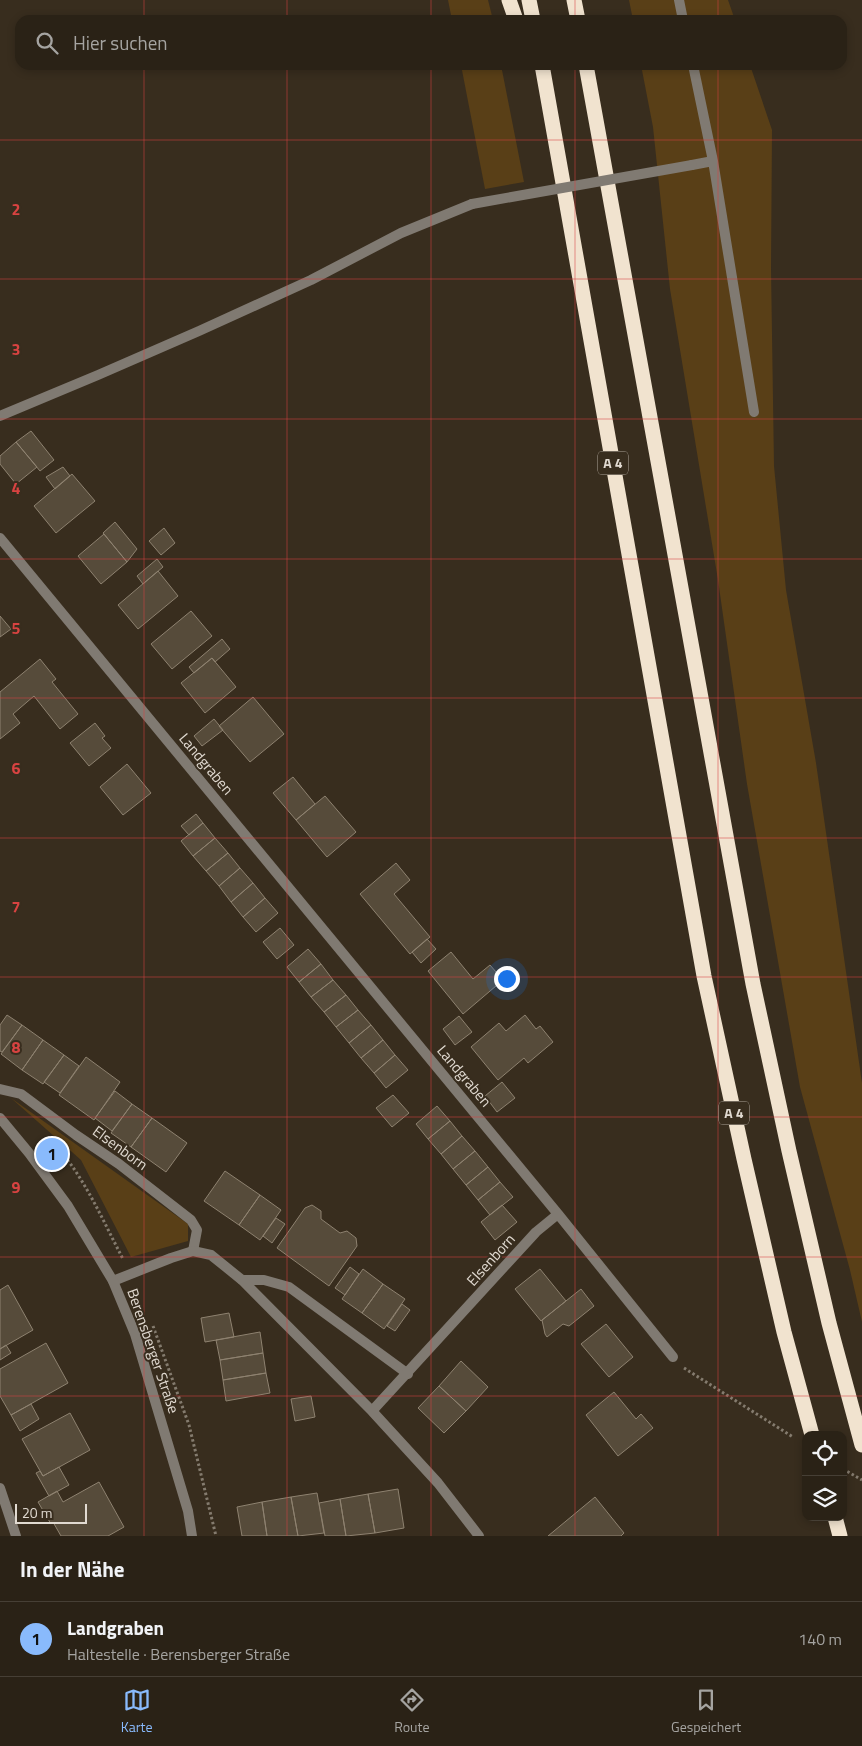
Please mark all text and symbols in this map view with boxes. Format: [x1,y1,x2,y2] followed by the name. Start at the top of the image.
[15,15,847,70] search box
[73,28,168,57] text: Hier suchen
[33,29,61,57] icon: search
[12,197,20,221] text: 2
[12,337,20,361] text: 3
[598,452,628,474] road number: A 4
[12,476,21,500] text: 4
[12,616,21,640] text: 5
[174,728,239,800] street label: Landgraben
[12,756,21,780] text: 6
[12,895,20,919] text: 7
[494,966,520,992] your location
[12,1035,21,1059] text: 8
[432,1040,497,1112] street label: Landgraben
[719,1102,749,1124] road number: A 4
[88,1120,153,1176] street label: Elsenborn
[36,1135,68,1173] pin: 1
[12,1175,21,1199] text: 9
[461,1228,520,1291] street label: Elsenborn
[121,1285,186,1416] street label: Berensberger Straße
[802,1431,847,1521] map controls
[802,1431,847,1476] button: locate
[802,1476,847,1521] button: layers
[15,1501,88,1524] scale bar
[22,1502,52,1523] text: 20 m
[20,1553,125,1585] text: In der Nähe
[67,1613,164,1642] text: Landgraben
[32,1627,40,1651] text: 1
[798,1627,842,1651] text: 140 m
[67,1642,290,1666] text: Haltestelle · Berensberger Straße
[121,1686,153,1737] tab: Karte
[394,1686,429,1737] tab: Route
[671,1686,741,1737] tab: Gespeichert

